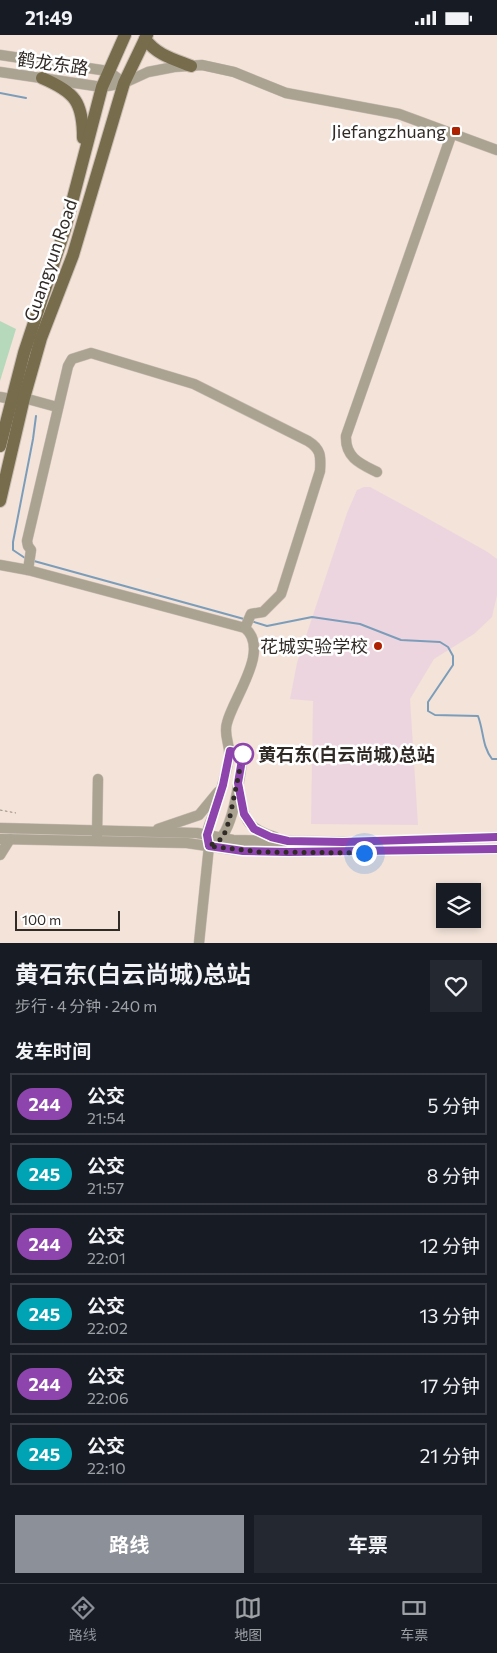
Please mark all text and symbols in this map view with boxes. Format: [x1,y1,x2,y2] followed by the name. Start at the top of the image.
[25,6,73,29] text: 21:49
[16,47,90,79] street label: 鹤龙东路
[332,120,446,142] place label: Jiefangzhuang
[450,125,462,137] marker: Jiefangzhuang
[19,196,81,324] street label: Guangyun Road
[260,635,368,657] place label: 花城实验学校
[372,640,384,652] marker: 花城实验学校
[232,743,254,765] marker: 黄石东(白云尚城)总站
[258,743,435,765] place label: 黄石东(白云尚城)总站
[352,841,377,866] your location
[436,883,481,928] map controls
[436,883,481,928] button: layers
[15,908,120,931] scale bar
[22,911,61,928] text: 100 m
[15,959,251,988] text: 黄石东(白云尚城)总站
[430,960,482,1012] button: heart
[15,996,157,1015] text: 步行 · 4 分钟 · 240 m
[15,1039,91,1062] text: 发车时间
[87,1084,125,1107] text: 公交
[28,1093,61,1115] text: 244
[427,1094,480,1117] text: 5 分钟
[87,1108,125,1127] text: 21:54
[87,1154,125,1177] text: 公交
[29,1163,60,1185] text: 245
[427,1164,480,1187] text: 8 分钟
[87,1178,124,1197] text: 21:57
[87,1224,125,1247] text: 公交
[28,1233,61,1255] text: 244
[420,1234,480,1257] text: 12 分钟
[87,1248,126,1267] text: 22:01
[87,1294,125,1317] text: 公交
[29,1303,60,1325] text: 245
[419,1304,480,1327] text: 13 分钟
[87,1318,128,1337] text: 22:02
[87,1364,125,1387] text: 公交
[28,1373,61,1395] text: 244
[420,1374,480,1397] text: 17 分钟
[87,1388,129,1407] text: 22:06
[87,1434,125,1457] text: 公交
[29,1443,60,1465] text: 245
[420,1444,480,1467] text: 21 分钟
[87,1458,126,1477] text: 22:10
[15,1515,244,1573] button: 路线
[254,1515,482,1573] button: 车票
[69,1594,97,1644] tab: 路线
[234,1594,262,1644] tab: 地图
[400,1594,428,1644] tab: 车票

